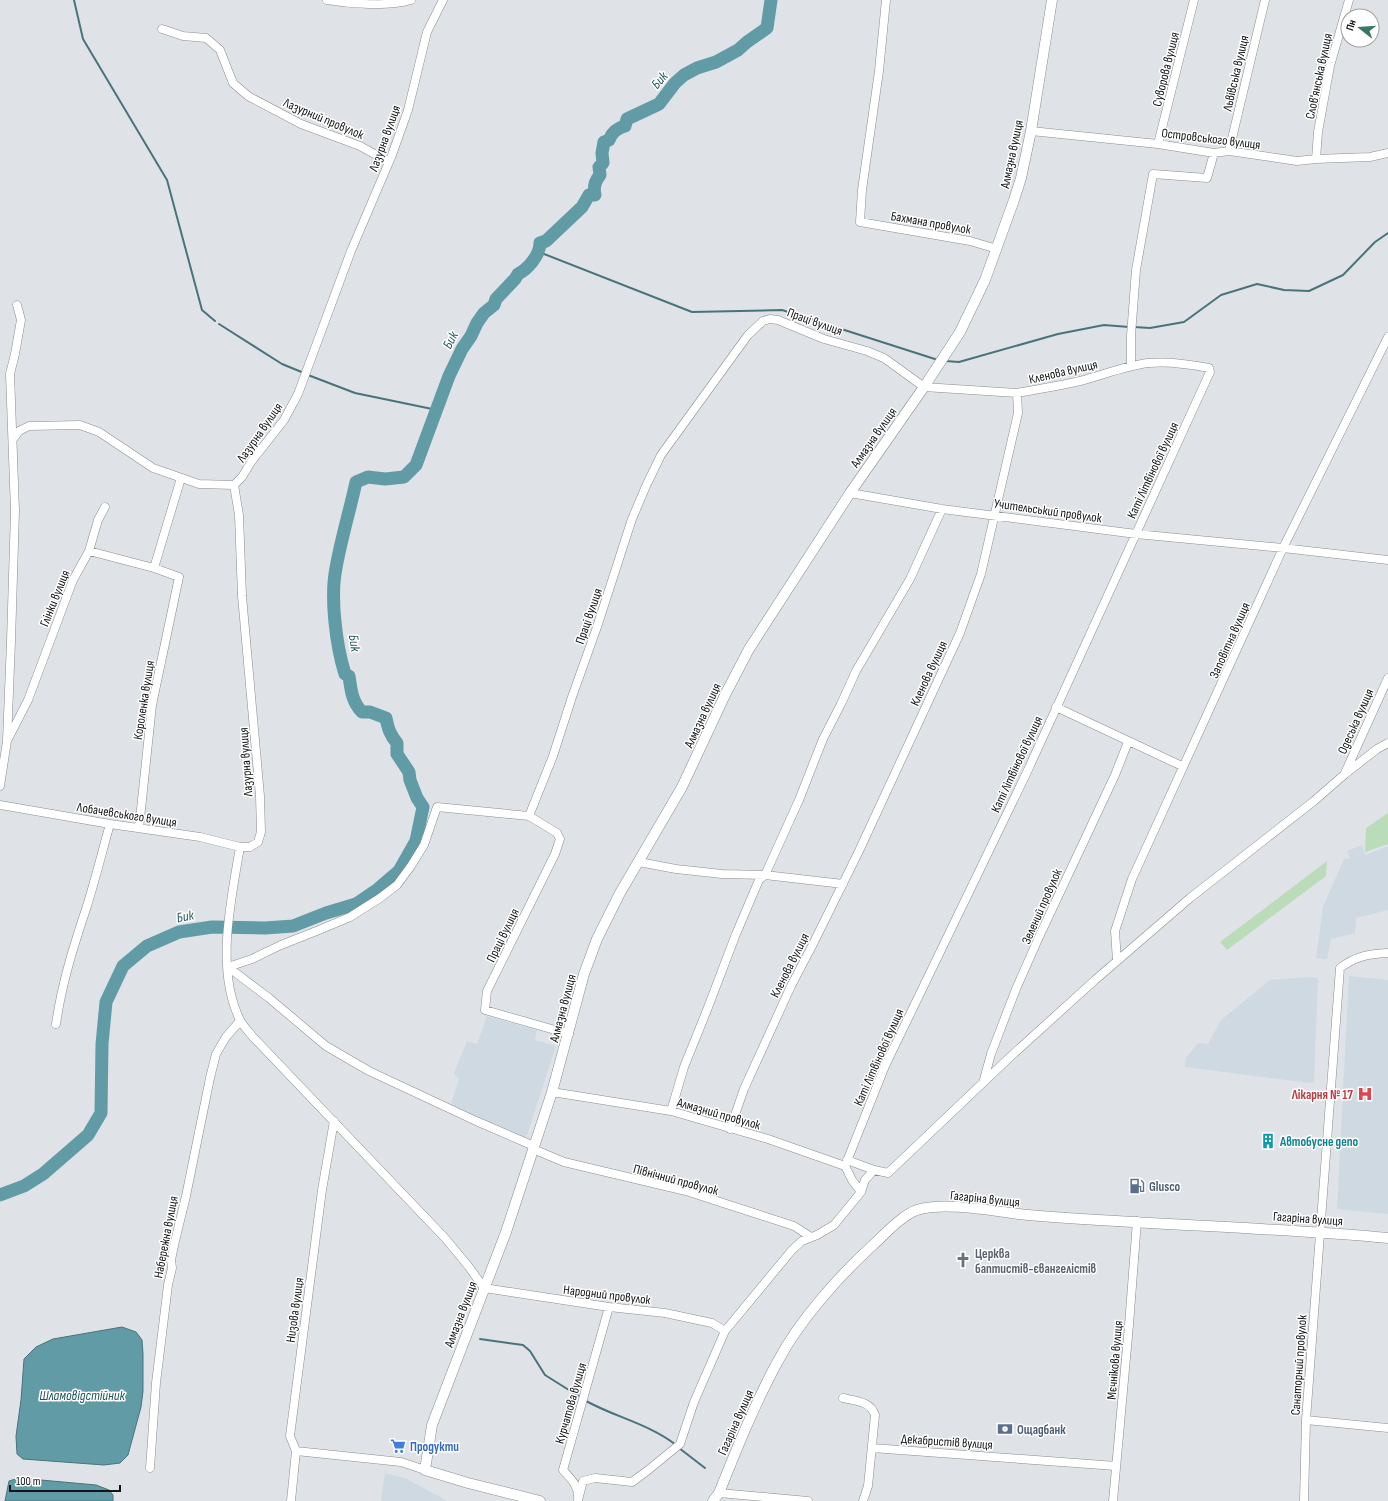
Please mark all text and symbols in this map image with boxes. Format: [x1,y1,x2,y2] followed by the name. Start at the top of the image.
[1340,8,1380,48] north arrow
[1343,18,1359,32] text: Пн
[1149,30,1183,108] street label: Суворова вулиця
[1302,32,1336,121] street label: Слов'янська вулиця
[1219,34,1252,114] street label: Львівська вулиця
[647,68,672,92] water label: Бик
[280,94,366,143] street label: Лазурний провулок
[365,103,404,175] street label: Лазурна вулиця
[997,118,1027,191] street label: Алмазна вулиця
[1160,125,1261,153] street label: Островського вулиця
[890,208,972,238] street label: Бахмана провулок
[785,305,845,339] street label: Праці вулиця
[439,328,462,352] water label: Бик
[1027,356,1099,388] street label: Кленова вулиця
[233,400,286,466] street label: Лазурна вулиця
[847,404,900,472] street label: Алмазна вулиця
[1124,420,1182,521] street label: Каті Літвінової вулиця
[993,496,1103,526] street label: Учительський провулок
[36,568,74,629] street label: Глінки вулиця
[572,586,606,646] street label: Праці вулиця
[1206,600,1254,681] street label: Заповітна вулиця
[345,633,364,653] water label: Бик
[907,638,951,709] street label: Кленова вулиця
[130,659,158,741] street label: Короленка вулиця
[681,680,725,751] street label: Алмазна вулиця
[1334,686,1377,757] street label: Одеська вулиця
[988,714,1046,815] street label: Каті Літвінової вулиця
[236,727,256,798] street label: Лазурна вулиця
[75,799,178,831] street label: Лобачевського вулиця
[1018,866,1066,947] street label: Зелений провулок
[175,906,196,926] water label: Бик
[483,906,523,965] street label: Праці вулиця
[767,931,813,1000] street label: Кленова вулиця
[546,973,580,1045] street label: Алмазна вулиця
[850,1006,908,1109] street label: Каті Літвінової вулиця
[1356,1085,1374,1103] hospital icon: Лікарня № 17
[1291,1087,1353,1103] place label: Лікарня № 17
[674,1094,762,1134] street label: Алмазний провулок
[1259,1132,1277,1150] building icon: Автобусне депо
[1279,1134,1359,1150] place label: Автобусне депо
[631,1161,720,1199] street label: Північний провулок
[1128,1177,1146,1195] fuel station icon: Glusco
[1149,1179,1181,1195] place label: Glusco
[949,1187,1020,1211] street label: Гагаріна вулиця
[150,1195,182,1280] street label: Набережна вулиця
[1273,1209,1343,1229] street label: Гагаріна вулиця
[975,1246,1097,1277] place label: Церква баптистів-євангелістів
[954,1251,972,1269] church icon: Церква баптистів-євангелістів
[283,1277,307,1344] street label: Низова вулиця
[441,1279,481,1351] street label: Алмазна вулиця
[562,1282,651,1308] street label: Народний провулок
[1288,1314,1310,1416] street label: Санаторний провулок
[1104,1320,1126,1400] street label: Мєчнікова вулиця
[552,1361,590,1446] street label: Курчатова вулиця
[39,1387,126,1404] water label: Шламовідстійник
[714,1387,757,1458] street label: Гагаріна вулиця
[996,1420,1014,1438] bank icon: Ощадбанк
[1017,1422,1066,1438] place label: Ощадбанк
[901,1431,993,1453] street label: Декабристів вулиця
[389,1437,407,1455] supermarket icon: Продукти
[410,1439,459,1455] place label: Продукти
[10,1467,120,1493] scale bar
[16,1474,41,1489] text: 100 m

